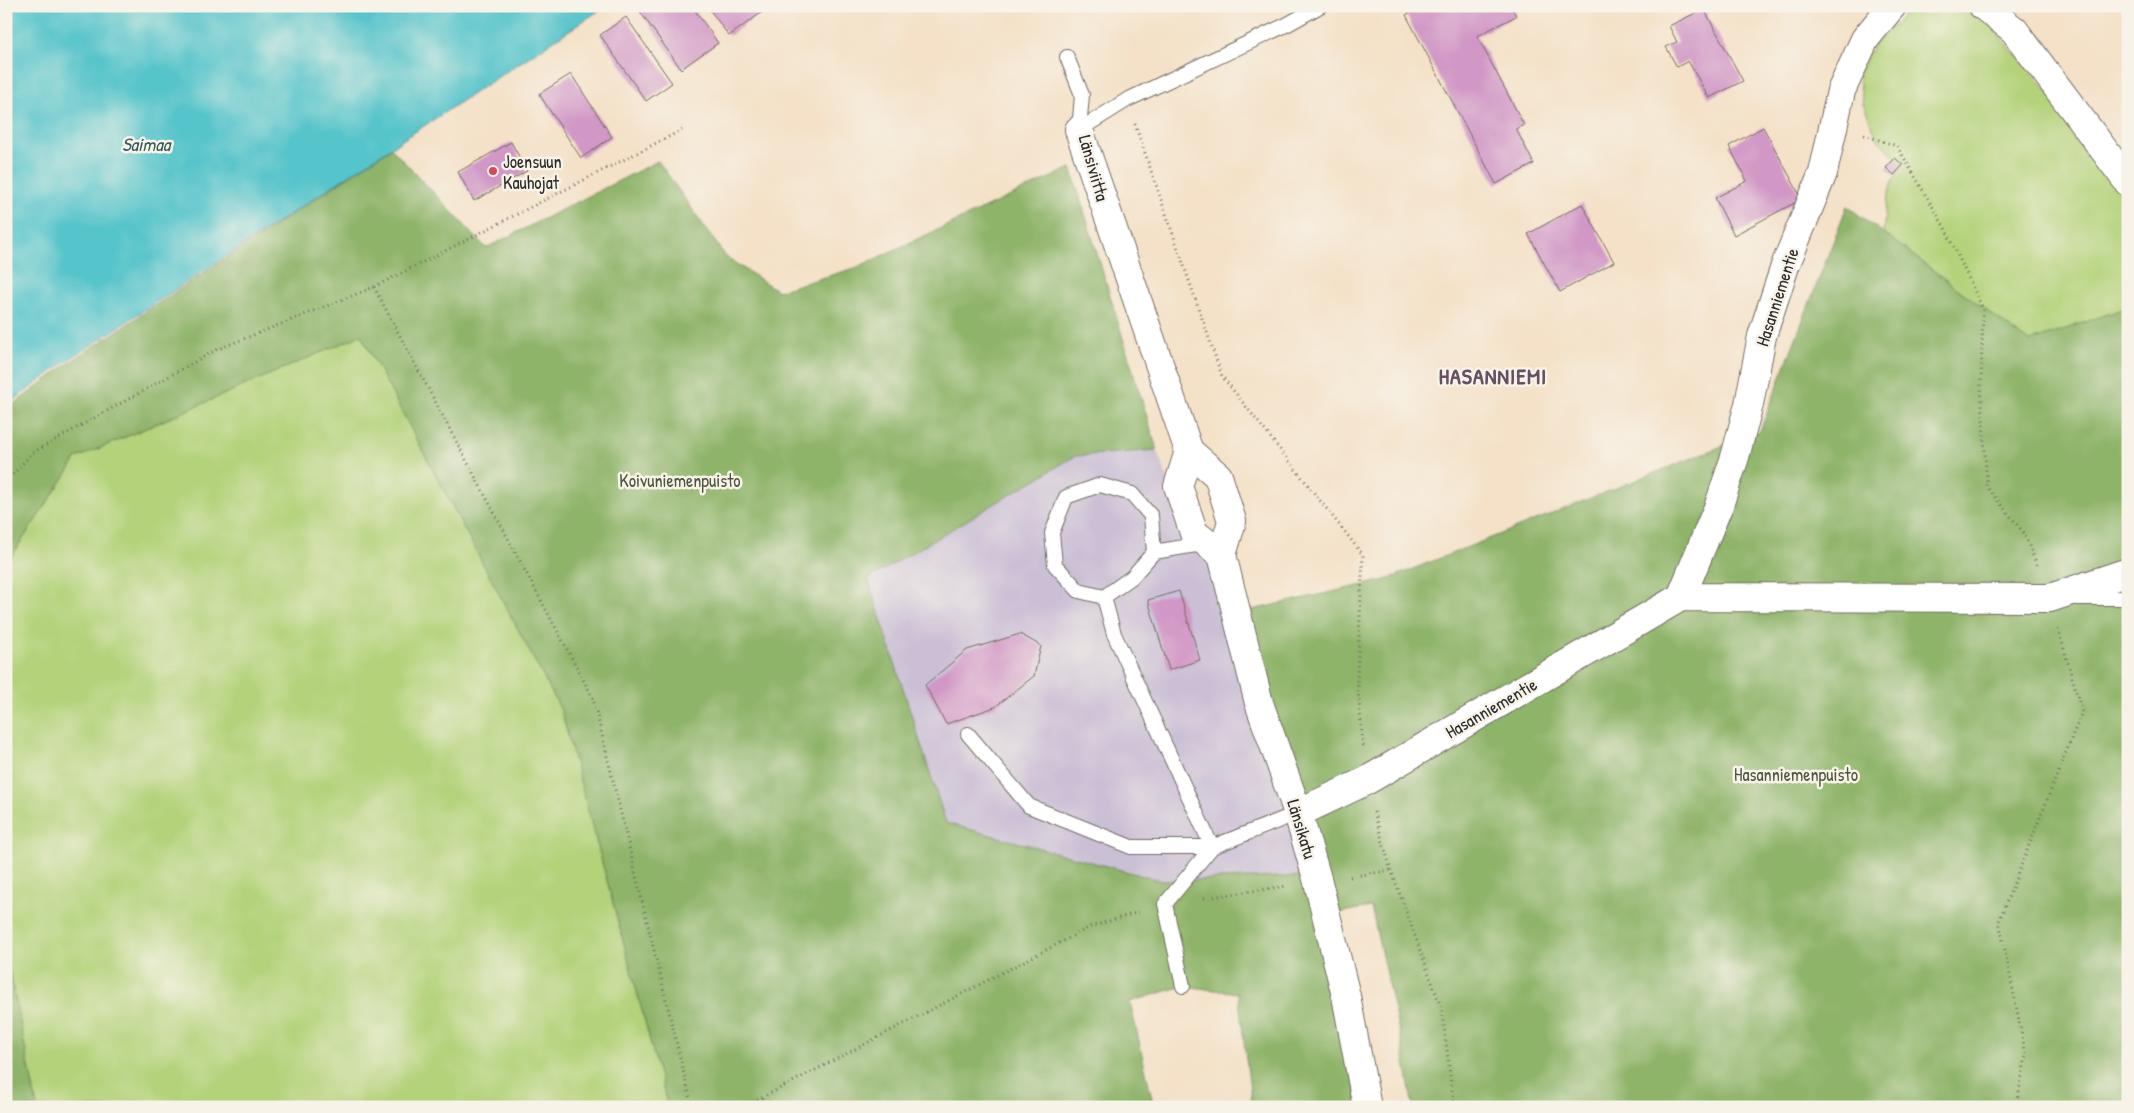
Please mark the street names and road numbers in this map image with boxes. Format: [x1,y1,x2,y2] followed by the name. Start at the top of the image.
[1073,132,1115,204] street label: Länsiviitta
[1749,245,1805,349] street label: Hasanniementie
[1441,672,1541,744] street label: Hasanniementie
[1281,796,1323,862] street label: Länsikatu

